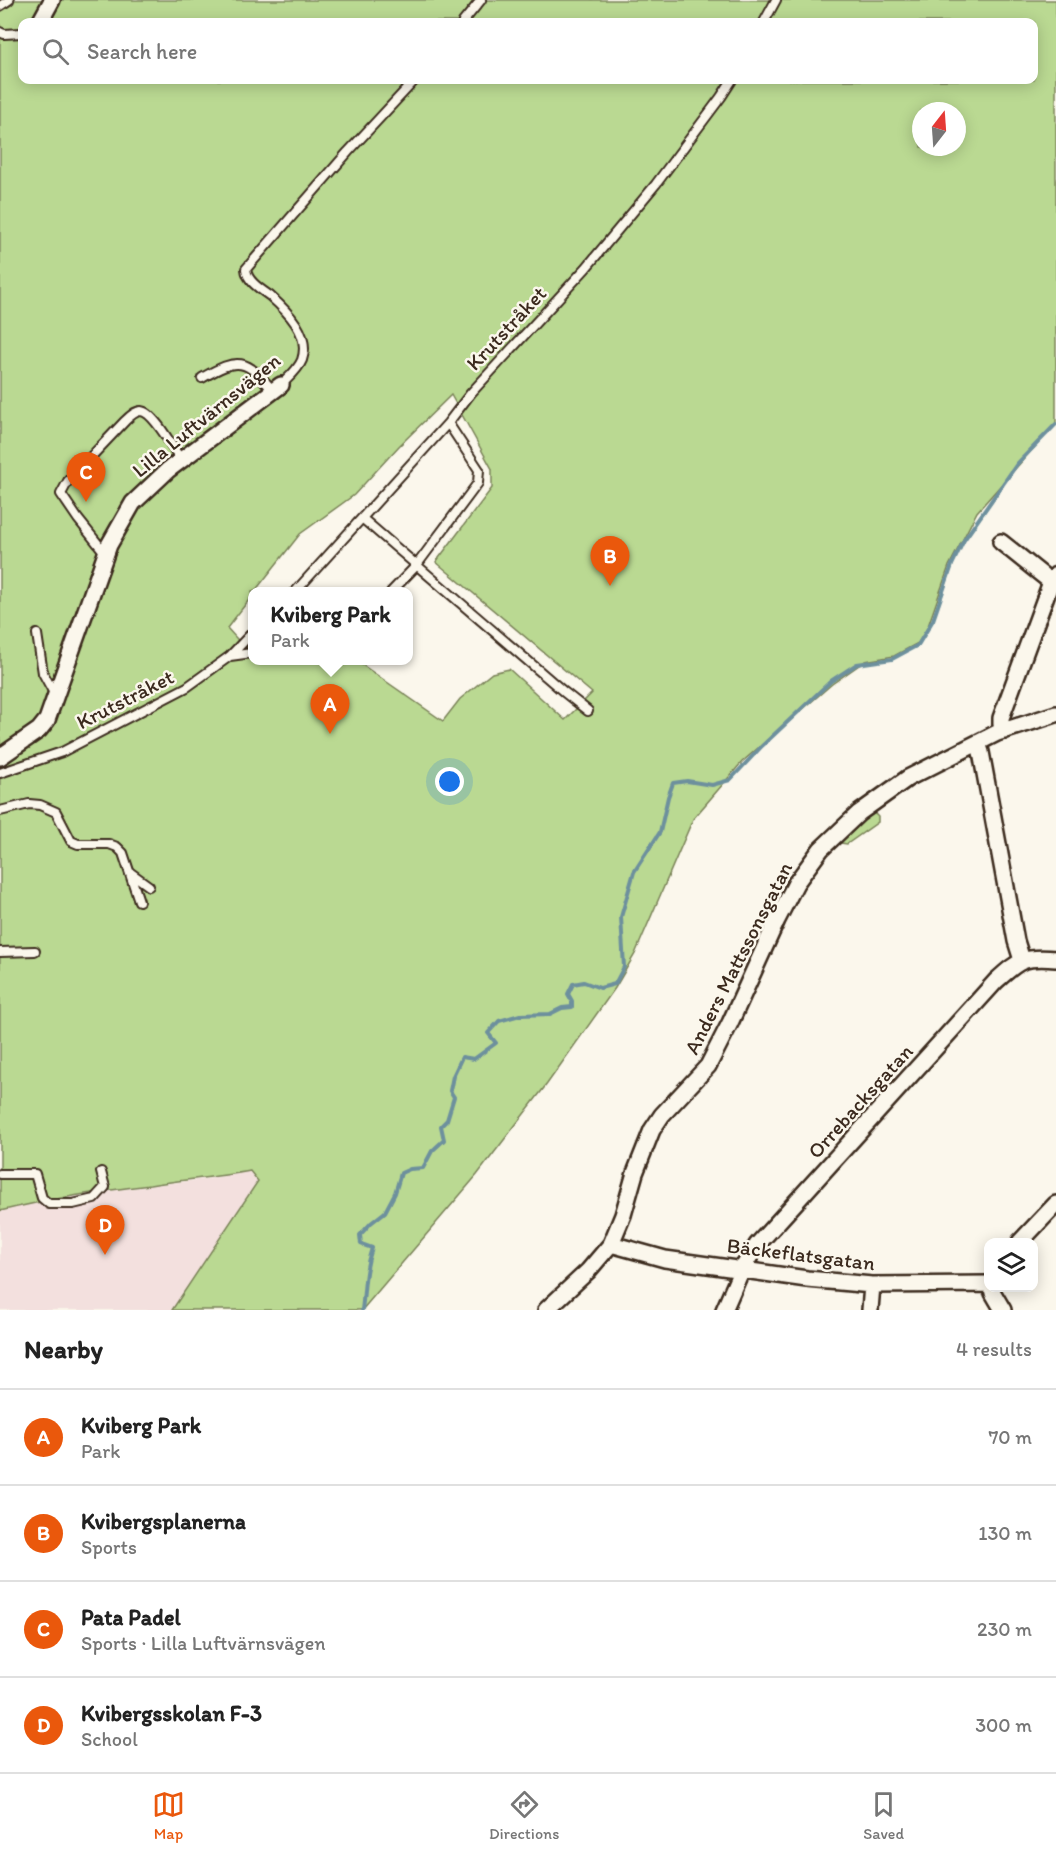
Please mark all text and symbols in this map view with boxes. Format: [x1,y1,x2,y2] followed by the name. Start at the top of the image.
[18,18,1038,84] search box
[39,35,72,68] icon: search
[87,38,197,65] text: Search here
[912,102,966,156] north arrow
[461,281,551,375] street label: Krutstråket
[127,348,285,482] street label: Lilla Luftvärnsvägen
[66,452,106,502] pin: C
[590,536,630,586] pin: B
[248,587,413,665] popup
[270,601,391,628] text: Kviberg Park
[270,628,310,652] text: Park
[72,664,178,734] street label: Krutstråket
[310,684,350,734] pin: A
[435,767,464,796] your location
[679,858,797,1058] street label: Anders Mattssonsgatan
[802,1039,918,1163] street label: Orrebacksgatan
[86,1206,124,1255] pin: D
[726,1233,877,1275] street label: Bäckeflatsgatan
[984,1238,1038,1292] map controls
[984,1238,1038,1292] button: layers
[24,1333,103,1365] text: Nearby
[956,1337,1032,1361] text: 4 results
[81,1412,201,1439] text: Kviberg Park
[37,1425,50,1449] text: A
[988,1425,1032,1449] text: 70 m
[81,1439,120,1463] text: Park
[81,1508,246,1535] text: Kvibergsplanerna
[37,1521,50,1545] text: B
[978,1521,1032,1545] text: 130 m
[81,1535,137,1559] text: Sports
[81,1604,181,1631] text: Pata Padel
[37,1617,50,1641] text: C
[977,1617,1032,1641] text: 230 m
[81,1631,326,1655] text: Sports · Lilla Luftvärnsvägen
[81,1700,262,1727] text: Kvibergsskolan F-3
[37,1713,50,1737] text: D
[975,1713,1032,1737] text: 300 m
[81,1727,138,1751] text: School
[152,1788,185,1843] tab: Map
[489,1788,559,1843] tab: Directions
[863,1788,904,1843] tab: Saved

